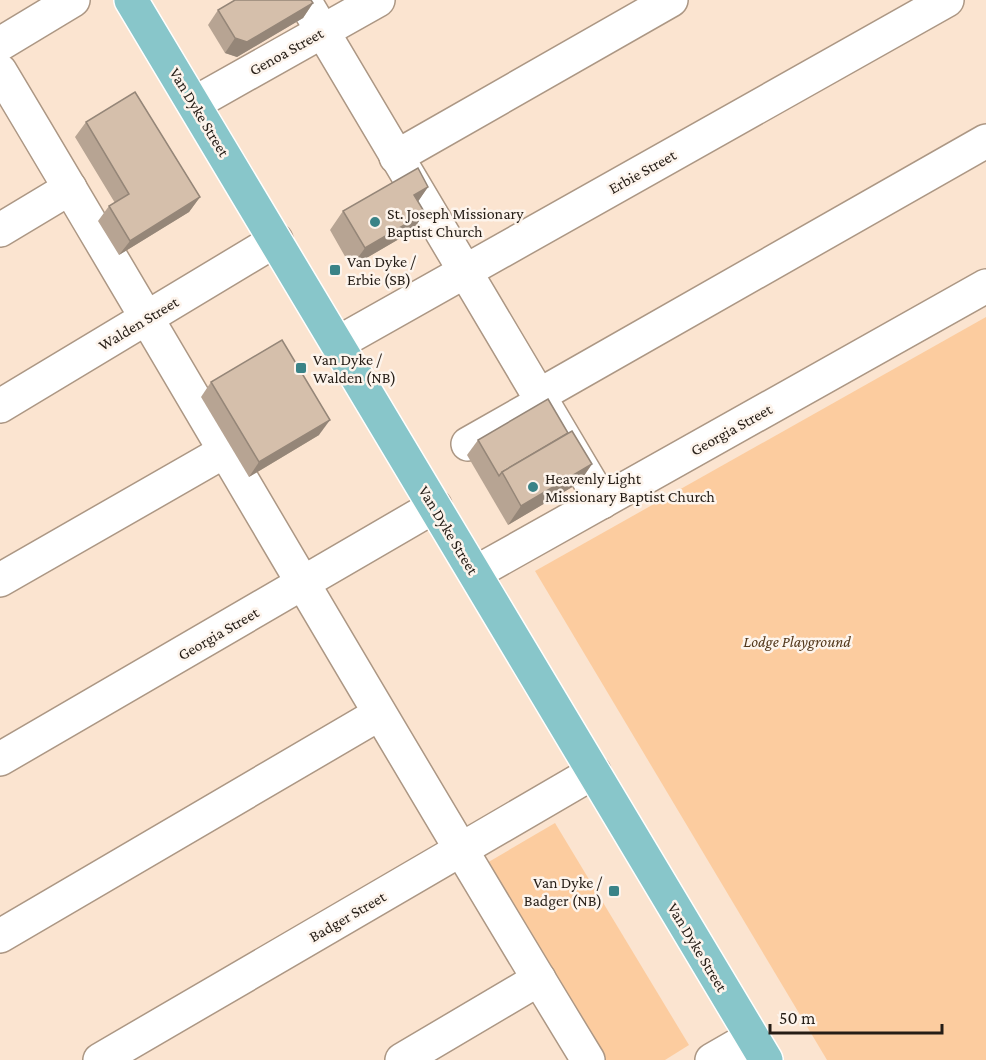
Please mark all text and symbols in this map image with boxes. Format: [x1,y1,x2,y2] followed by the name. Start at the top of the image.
[246,24,327,79] street label: Genoa Street
[166,65,233,161] street label: Van Dyke Street
[606,146,679,197] street label: Erbie Street
[387,205,524,241] place label: St. Joseph Missionary Baptist Church
[368,215,382,229] marker: St. Joseph Missionary Baptist Church
[347,253,417,289] place label: Van Dyke / Erbie (SB)
[328,263,342,277] marker: Van Dyke / Erbie (SB)
[95,293,182,354] street label: Walden Street
[313,351,396,387] place label: Van Dyke / Walden (NB)
[294,361,308,375] marker: Van Dyke / Walden (NB)
[688,400,776,460] street label: Georgia Street
[545,470,715,506] place label: Heavenly Light Missionary Baptist Church
[526,480,540,494] marker: Heavenly Light Missionary Baptist Church
[415,483,482,579] street label: Van Dyke Street
[175,603,263,664] street label: Georgia Street
[743,633,851,651] park label: Lodge Playground
[524,874,603,910] place label: Van Dyke / Badger (NB)
[607,884,621,898] marker: Van Dyke / Badger (NB)
[306,887,390,946] street label: Badger Street
[664,900,731,996] street label: Van Dyke Street
[770,997,942,1035] scale bar
[779,1008,816,1028] text: 50 m

